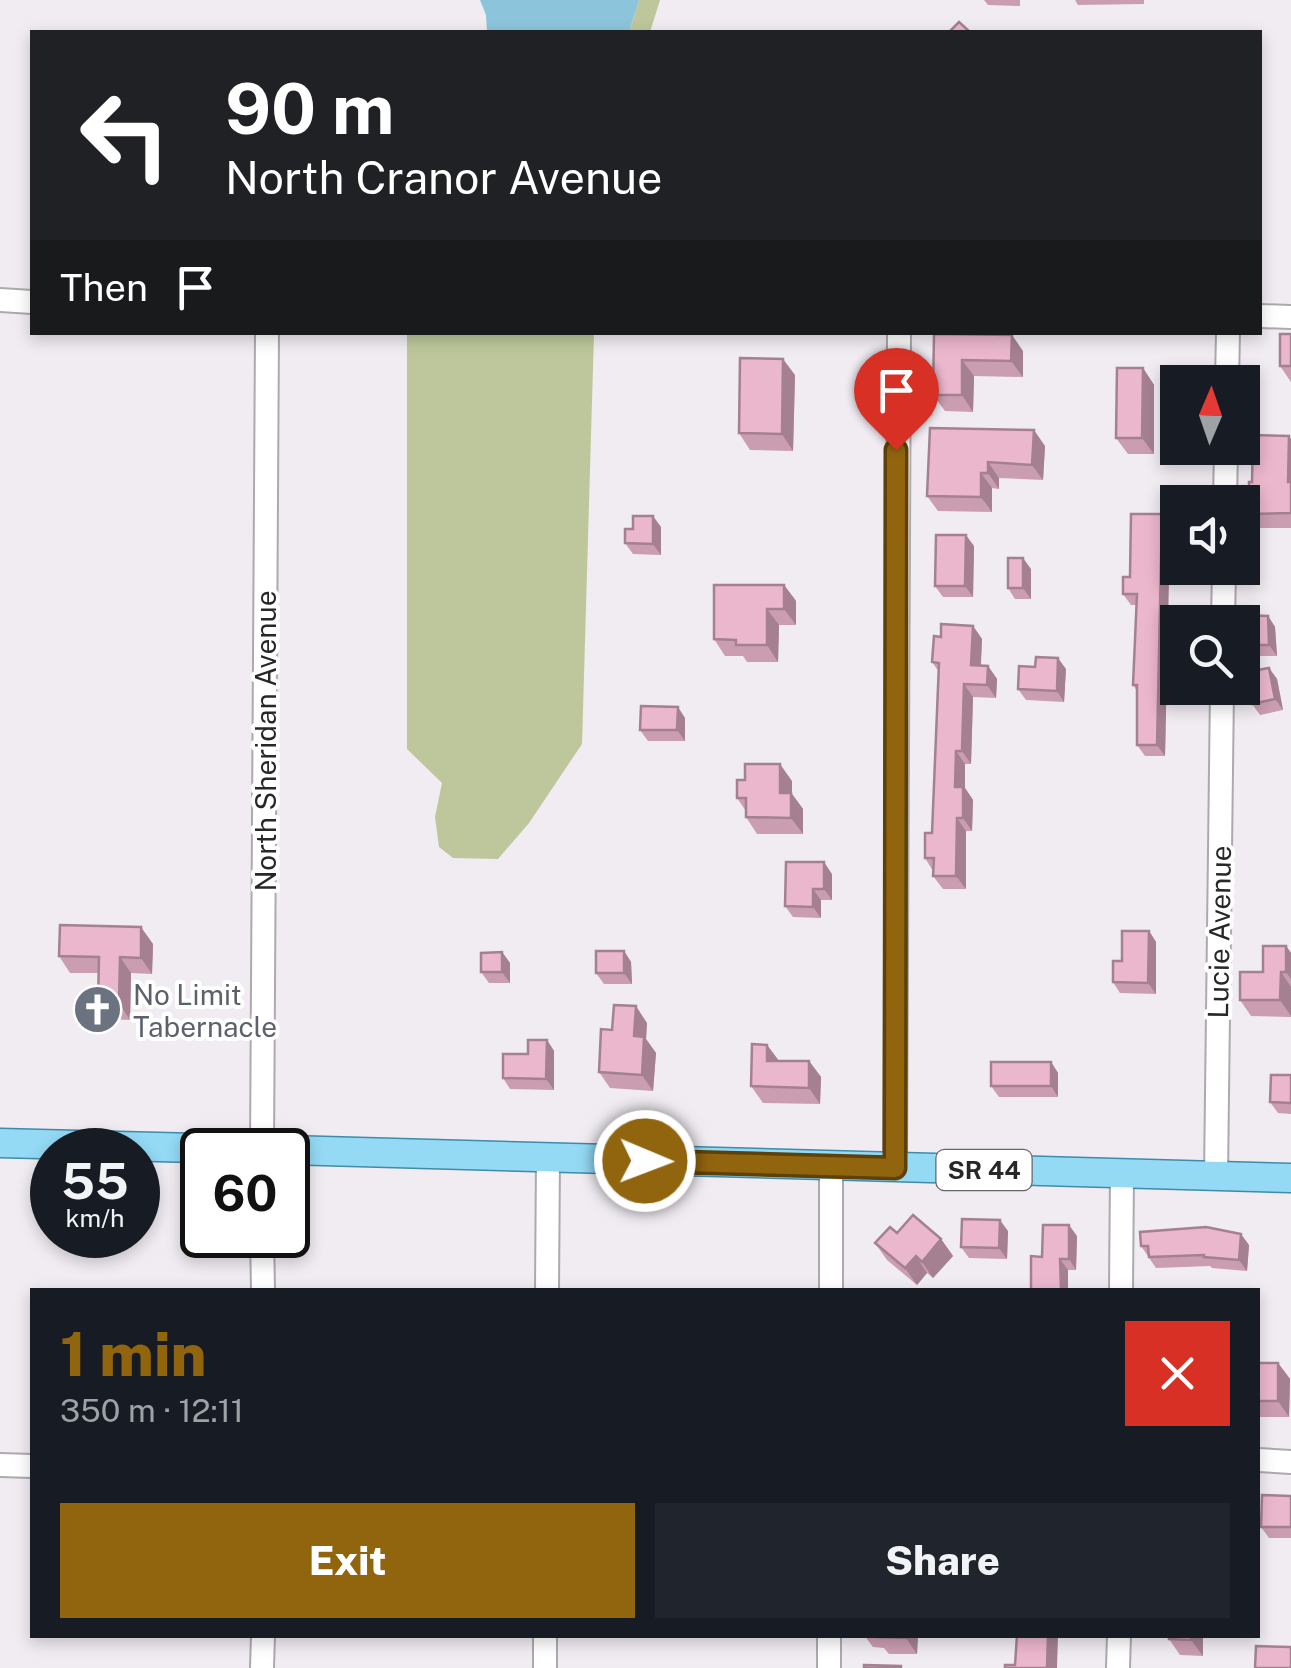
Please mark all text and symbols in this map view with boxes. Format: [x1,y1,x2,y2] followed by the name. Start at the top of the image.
[225,67,395,150] text: 90 m
[60,70,190,200] icon: left
[225,151,663,204] text: North Cranor Avenue
[168,260,223,315] icon: arrive
[60,265,148,310] text: Then
[854,348,939,451] pin
[869,363,924,418] icon: arrive
[1160,365,1260,465] north arrow
[1160,365,1260,705] map controls
[1160,485,1260,585] button: sound
[249,590,282,892] street label: North Sheridan Avenue
[1160,605,1260,705] button: search
[1201,845,1237,1019] street label: Lucie Avenue
[133,978,277,1043] place label: No Limit Tabernacle
[72,984,124,1036] church icon: No Limit Tabernacle
[593,1109,697,1213] position arrow
[180,1128,310,1258] speed limit sign: 60
[936,1150,1032,1190] road number: SR 44
[61,1151,129,1210] text: 55
[66,1203,124,1233] text: km/h
[60,1319,207,1390] text: 1 min
[1125,1321,1230,1426] button: close
[60,1392,244,1429] text: 350 m · 12:11
[60,1503,635,1618] button: Exit
[655,1503,1230,1618] button: Share

